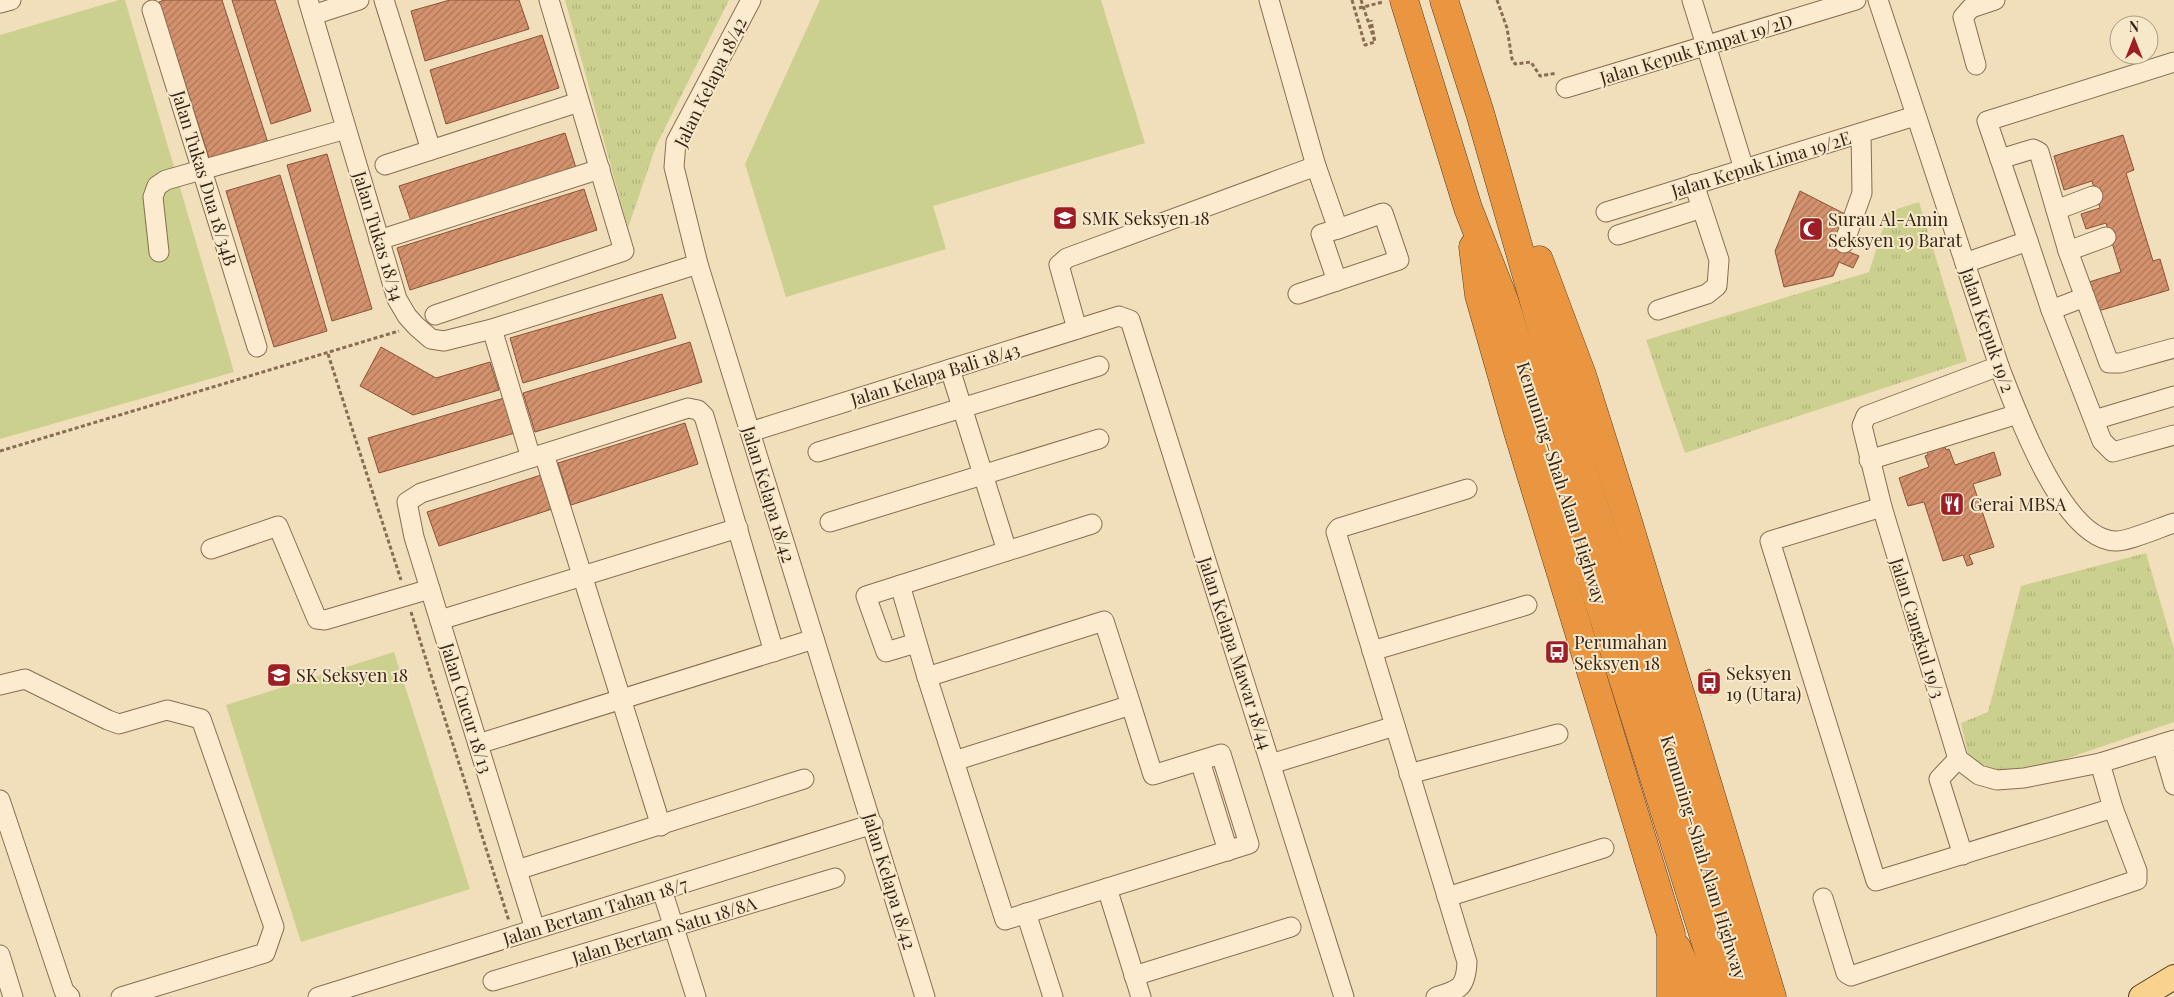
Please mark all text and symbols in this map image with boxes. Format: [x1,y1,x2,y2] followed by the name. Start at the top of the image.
[1596,8,1795,90] street label: Jalan Kepuk Empat 19/2D
[668,13,752,152] street label: Jalan Kelapa 18/42
[2109,15,2159,65] north arrow
[2129,17,2139,36] text: N
[167,86,243,269] street label: Jalan Tukas Dua 18/34B
[1667,125,1854,203] street label: Jalan Kepuk Lima 19/2E
[348,167,410,304] street label: Jalan Tukas 18/34
[1052,205,1078,231] school or university icon: SMK Seksyen 18
[1082,206,1210,230] place label: SMK Seksyen 18
[1828,207,1962,252] place label: Surau Al-Amin Seksyen 19 Barat
[1798,216,1824,242] mosque icon: Surau Al-Amin Seksyen 19 Barat
[1955,263,2021,396] street label: Jalan Kepuk 19/2
[847,337,1023,411] street label: Jalan Kelapa Bali 18/43
[1511,359,1613,607] street label: Kemuning–Shah Alam Highway
[737,422,801,565] street label: Jalan Kelapa 18/42
[1939,491,1965,517] restaurant icon: Gerai MBSA
[1970,492,2067,516] place label: Gerai MBSA
[1193,553,1279,752] street label: Jalan Kelapa Mawar 18/44
[1885,554,1951,701] street label: Jalan Cangkul 19/3
[1574,630,1667,675] place label: Perumahan Seksyen 18
[435,639,498,776] street label: Jalan Cucur 18/13
[1544,639,1570,665] bus stop icon: Perumahan Seksyen 18
[1726,661,1801,706] place label: Seksyen 19 (Utara)
[266,662,292,688] school or university icon: SK Seksyen 18
[296,663,408,687] place label: SK Seksyen 18
[1696,670,1722,696] bus stop icon: Seksyen 19 (Utara)
[1655,732,1753,982] street label: Kemuning–Shah Alam Highway
[858,809,922,952] street label: Jalan Kelapa 18/42
[499,871,691,951] street label: Jalan Bertam Tahan 18/7
[568,890,760,970] street label: Jalan Bertam Satu 18/8A

